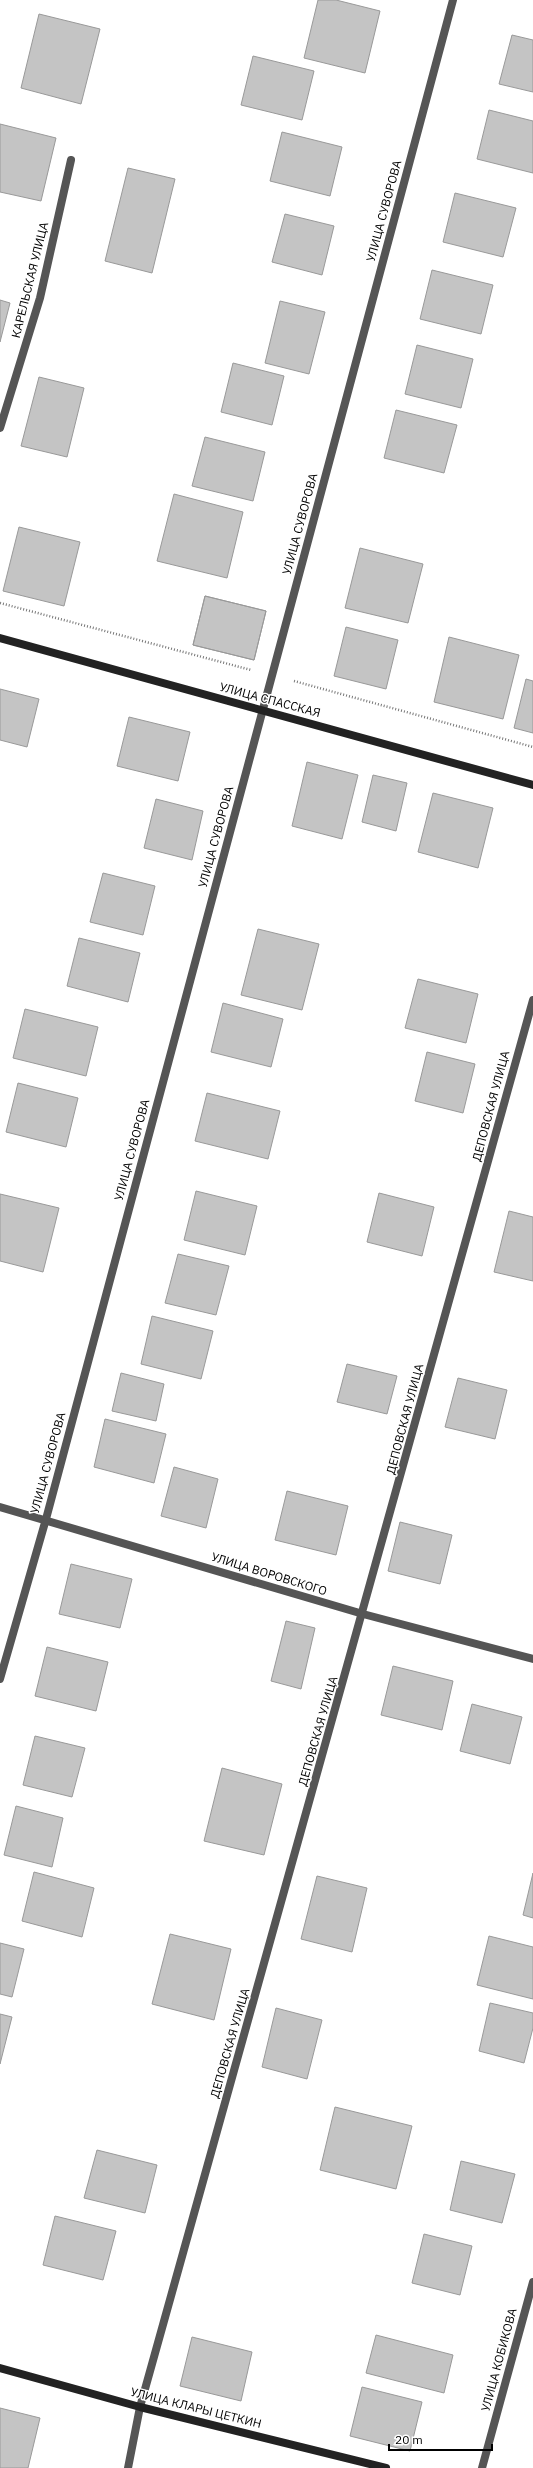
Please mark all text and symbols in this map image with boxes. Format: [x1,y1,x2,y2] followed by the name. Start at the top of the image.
[363,158,404,263] street label: УЛИЦА СУВОРОВА
[8,220,51,339] street label: КАРЕЛЬСКАЯ УЛИЦА
[279,471,320,576] street label: УЛИЦА СУВОРОВА
[218,679,322,720] street label: УЛИЦА СПАССКАЯ
[195,784,236,889] street label: УЛИЦА СУВОРОВА
[469,1049,513,1163] street label: ДЕПОВСКАЯ УЛИЦА
[111,1097,152,1202] street label: УЛИЦА СУВОРОВА
[383,1362,427,1476] street label: ДЕПОВСКАЯ УЛИЦА
[27,1410,68,1515] street label: УЛИЦА СУВОРОВА
[210,1549,329,1598] street label: УЛИЦА ВОРОВСКОГО
[295,1674,340,1788] street label: ДЕПОВСКАЯ УЛИЦА
[207,1986,252,2100] street label: ДЕПОВСКАЯ УЛИЦА
[478,2306,520,2413] street label: УЛИЦА КОБИКОВА
[129,2384,263,2431] street label: УЛИЦА КЛАРЫ ЦЕТКИН
[389,2426,492,2452] scale bar
[395,2432,423,2447] text: 20 m

